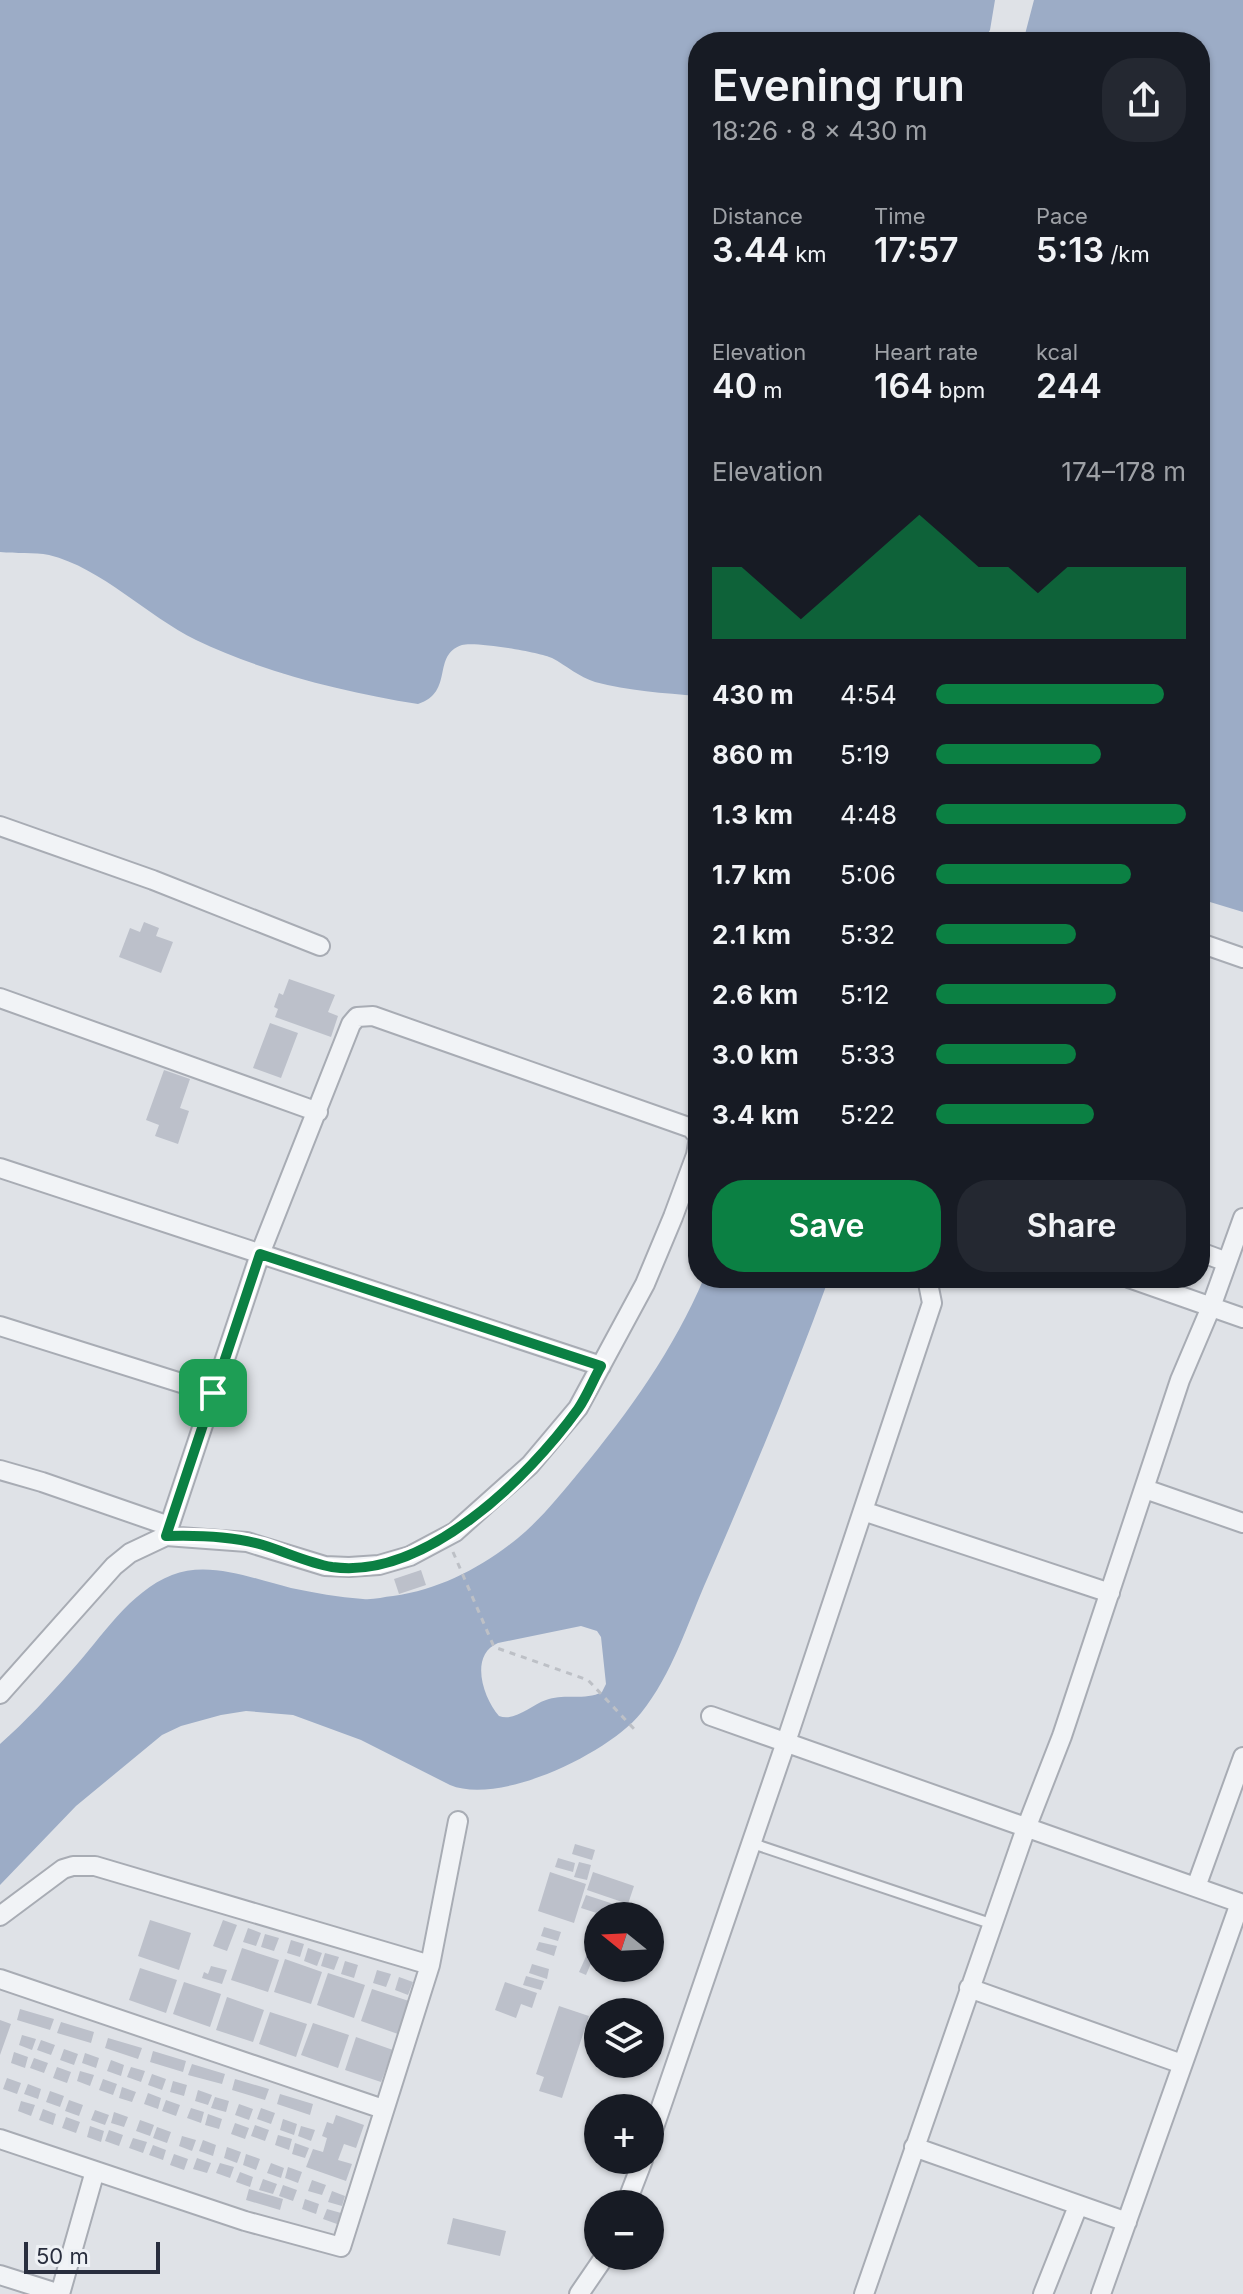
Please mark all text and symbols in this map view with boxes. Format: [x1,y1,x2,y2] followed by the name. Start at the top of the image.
[712,58,965,112] text: Evening run
[1102,58,1186,142] button: share
[712,115,928,146] text: 18:26 · 8 × 430 m
[712,203,803,229] text: Distance
[874,203,926,229] text: Time
[1036,203,1088,229] text: Pace
[712,229,789,270] text: 3.44
[874,229,959,270] text: 17:57
[1036,229,1104,270] text: 5:13
[789,241,827,267] text: km
[1104,241,1150,267] text: /km
[712,339,806,365] text: Elevation
[874,339,978,365] text: Heart rate
[1036,339,1078,365] text: kcal
[712,365,757,406] text: 40
[874,365,933,406] text: 164
[1036,365,1102,406] text: 244
[757,377,783,403] text: m
[933,377,985,403] text: bpm
[712,456,823,487] text: Elevation
[1061,456,1186,487] text: 174–178 m
[712,679,794,710] text: 430 m
[840,679,897,710] text: 4:54
[712,739,793,770] text: 860 m
[840,739,890,770] text: 5:19
[712,799,793,830] text: 1.3 km
[840,799,897,830] text: 4:48
[712,859,791,890] text: 1.7 km
[840,859,896,890] text: 5:06
[712,919,791,950] text: 2.1 km
[840,919,895,950] text: 5:32
[712,979,798,1010] text: 2.6 km
[840,979,890,1010] text: 5:12
[712,1039,799,1070] text: 3.0 km
[840,1039,895,1070] text: 5:33
[712,1099,799,1130] text: 3.4 km
[840,1099,895,1130] text: 5:22
[712,1180,941,1272] button: Save
[957,1180,1186,1272] button: Share
[179,1359,247,1427] pin
[191,1371,235,1415] icon: arrive
[584,1902,664,1982] north arrow
[584,1902,664,2270] map controls
[584,1998,664,2078] button: layers
[584,2094,664,2174] button: +
[584,2190,664,2270] button: −
[24,2238,160,2274] scale bar
[36,2243,89,2269] text: 50 m

